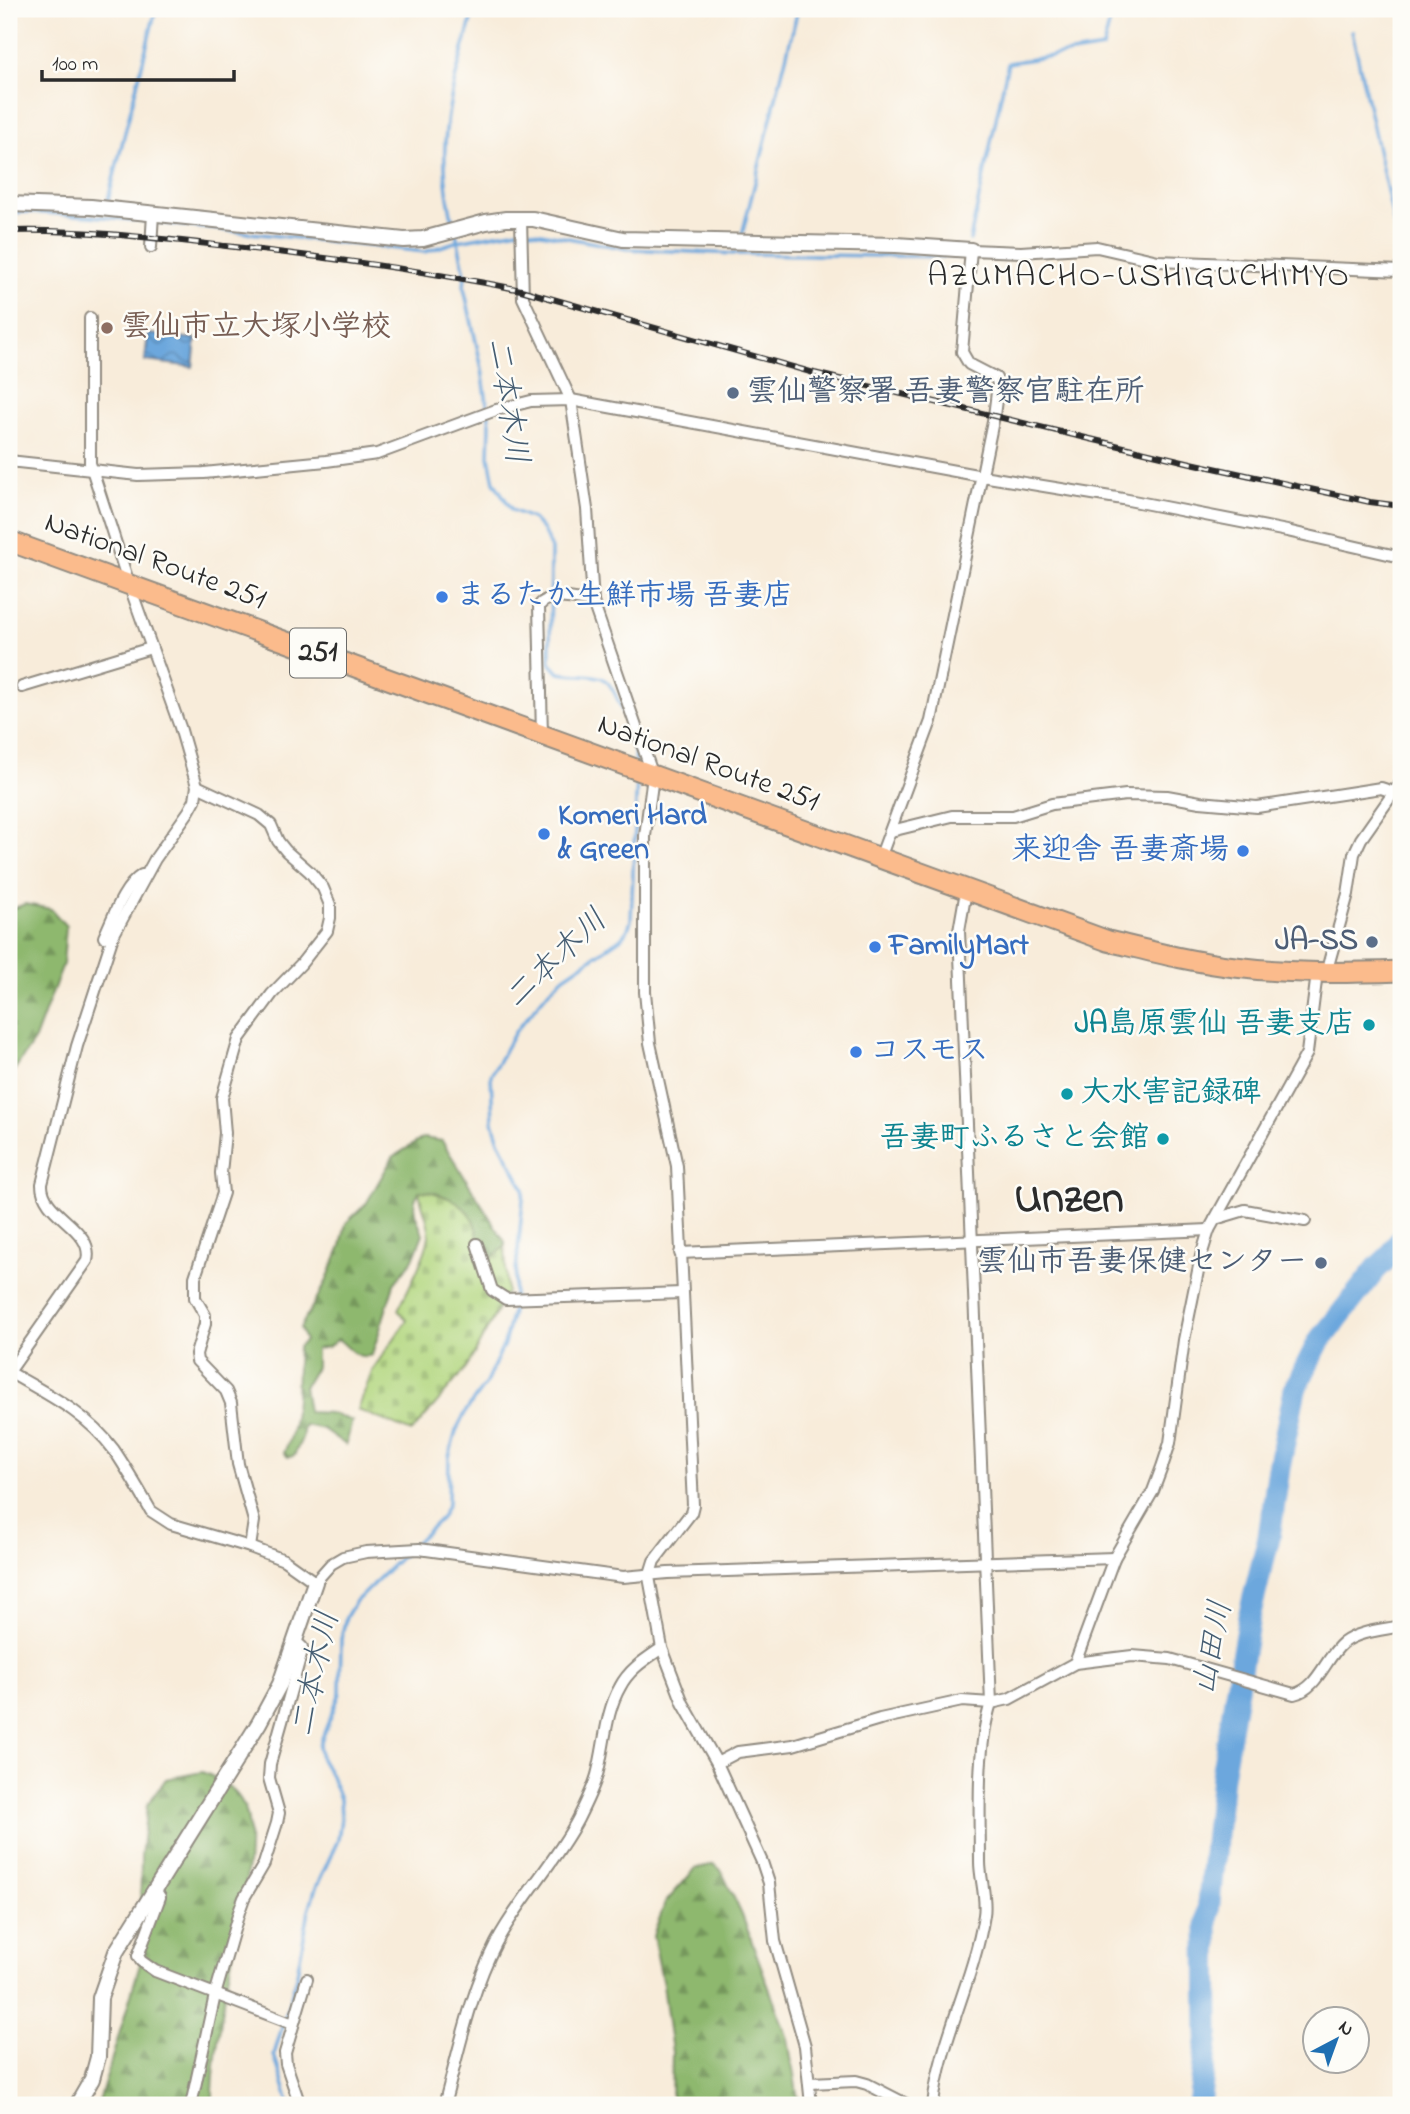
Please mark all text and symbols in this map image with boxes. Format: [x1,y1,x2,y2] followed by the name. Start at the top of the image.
[42,38,234,82] scale bar
[52,50,98,80] text: 100 m
[927,253,1351,301] district label: AZUMACHO-USHIGUCHIMYO
[121,306,391,350] place label: 雲仙市立大塚小学校
[99,320,115,336] marker: 雲仙市立大塚小学校
[473,334,539,468] water label: 二本木川
[747,371,1145,415] place label: 雲仙警察署 吾妻警察官駐在所
[725,385,741,401] marker: 雲仙警察署 吾妻警察官駐在所
[38,501,272,623] street label: National Route 251
[456,575,793,619] place label: まるたか生鮮市場 吾妻店
[434,589,450,605] marker: まるたか生鮮市場 吾妻店
[290,628,346,678] road number: 251
[591,703,825,825] street label: National Route 251
[557,795,707,873] place label: Komeri Hard & Green
[536,826,552,842] marker: Komeri Hard & Green
[1012,829,1229,873] place label: 来迎舎 吾妻斎場
[1235,843,1251,859] marker: 来迎舎 吾妻斎場
[495,899,619,1021] water label: 二本木川
[1275,920,1358,964] place label: JA-SS
[887,925,1030,969] place label: FamilyMart
[1364,934,1380,950] marker: JA-SS
[867,939,883,955] marker: FamilyMart
[1074,1003,1355,1047] place label: JA島原雲仙 吾妻支店
[1361,1017,1377,1033] marker: JA島原雲仙 吾妻支店
[870,1030,989,1074] place label: コスモス
[848,1044,864,1060] marker: コスモス
[1081,1072,1261,1116] place label: 大水害記録碑
[1059,1086,1075,1102] marker: 大水害記録碑
[880,1117,1149,1161] place label: 吾妻町ふるさと会館
[1155,1131,1171,1147] marker: 吾妻町ふるさと会館
[1014,1168,1124,1232] district label: Unzen
[977,1241,1307,1285] place label: 雲仙市吾妻保健センター
[1313,1255,1329,1271] marker: 雲仙市吾妻保健センター
[1182,1596,1246,1700] water label: 山田川
[281,1607,353,1741] water label: 二本木川
[1302,2006,1372,2076] north arrow
[1332,2015,1359,2044] text: N

